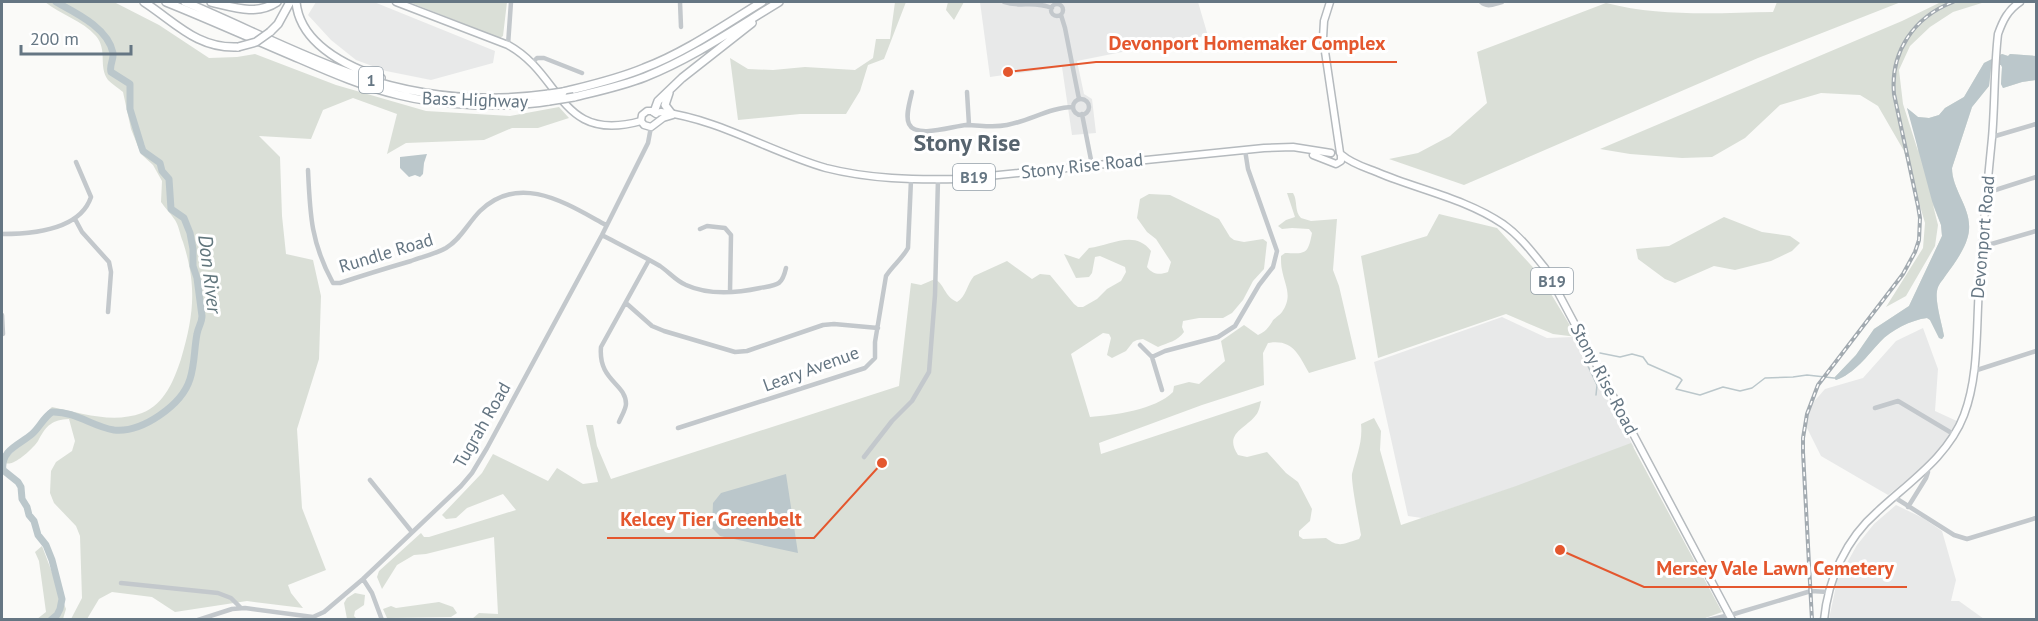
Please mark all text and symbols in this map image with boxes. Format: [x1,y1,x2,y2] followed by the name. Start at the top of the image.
[21,18,130,56] scale bar
[1096,24,1397,62] callout: Devonport Homemaker Complex
[30,27,79,50] text: 200 m
[1109,30,1386,56] text: Devonport Homemaker Complex
[359,67,383,93] road number: 1
[421,86,529,113] street label: Bass Highway
[914,127,1020,158] district label: Stony Rise
[1020,148,1144,183] street label: Stony Rise Road
[953,164,995,190] road number: B19
[1966,174,1999,300] street label: Devonport Road
[336,227,436,278] street label: Rundle Road
[192,233,228,316] water label: Don River
[1531,268,1573,294] road number: B19
[1565,319,1643,438] street label: Stony Rise Road
[760,341,862,397] street label: Leary Avenue
[448,378,515,472] street label: Tugrah Road
[607,500,814,538] callout: Kelcey Tier Greenbelt
[620,506,802,532] text: Kelcey Tier Greenbelt
[1644,549,1907,587] callout: Mersey Vale Lawn Cemetery
[1656,555,1894,581] text: Mersey Vale Lawn Cemetery

